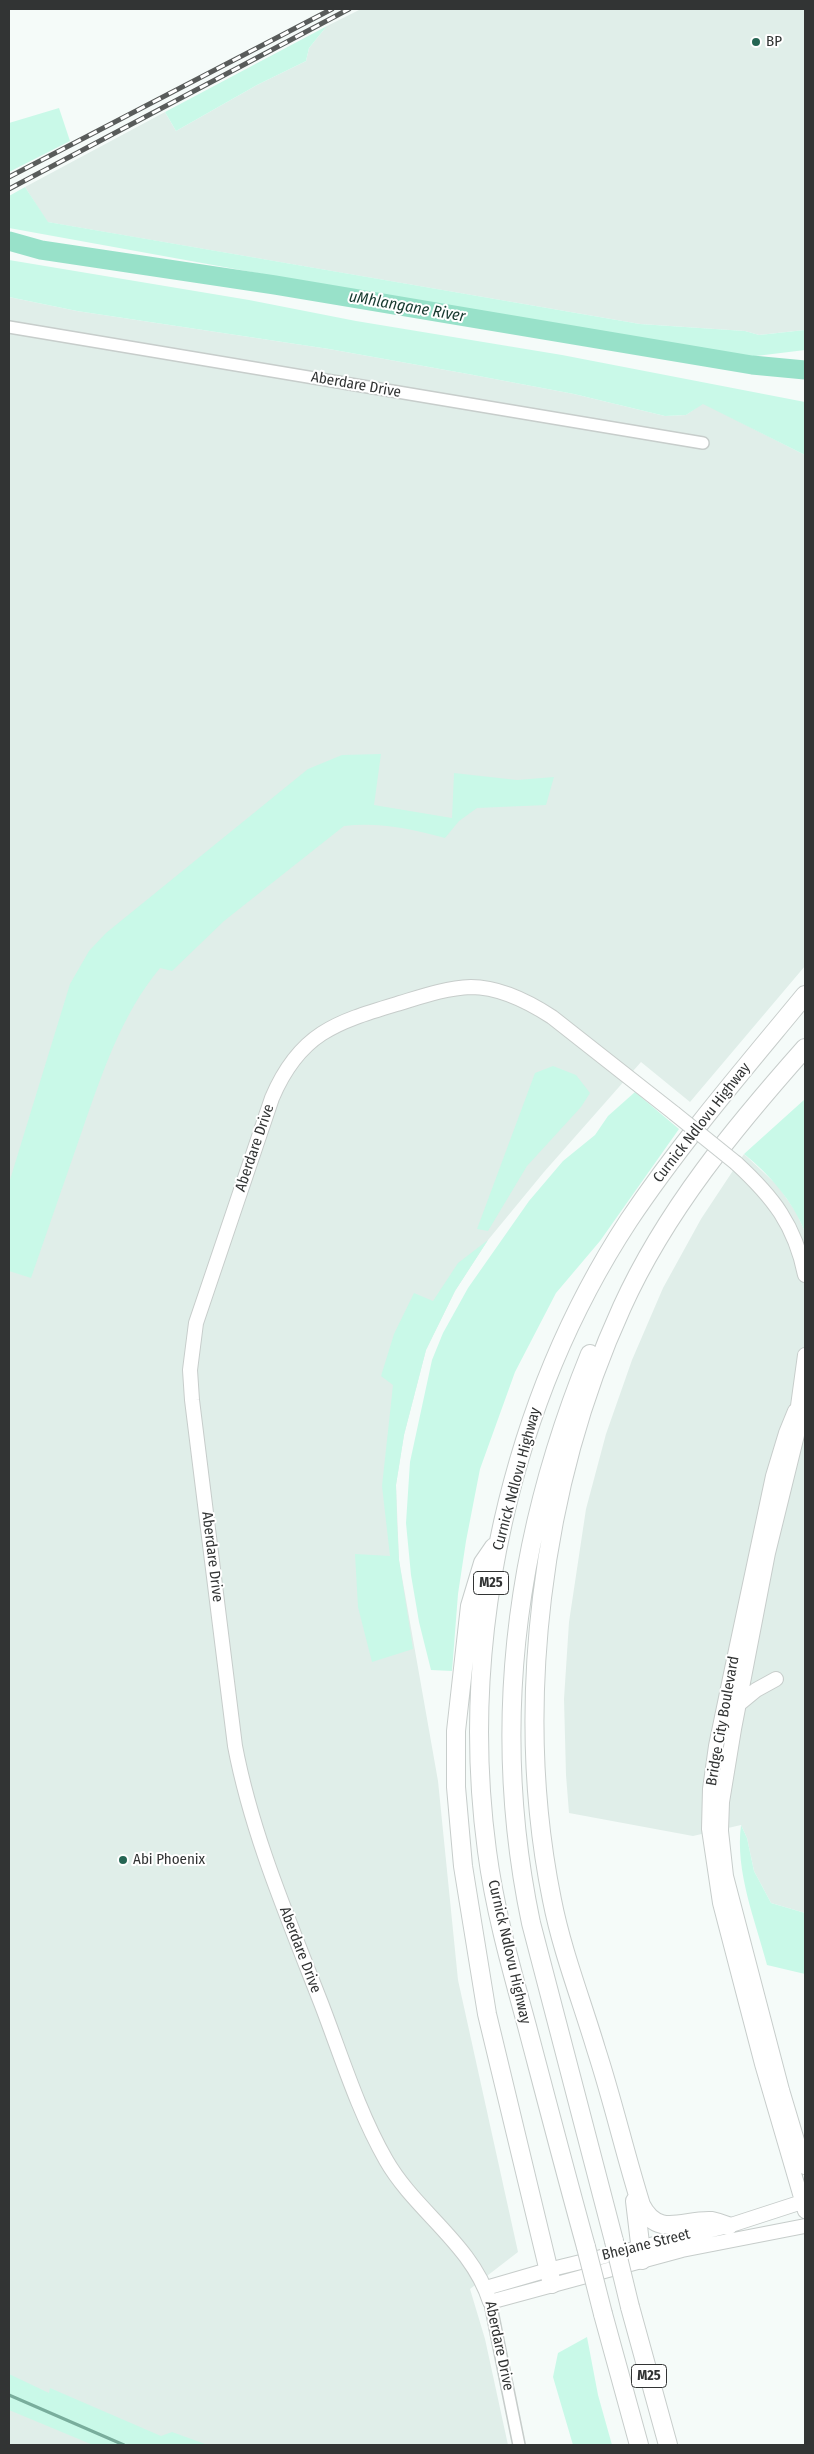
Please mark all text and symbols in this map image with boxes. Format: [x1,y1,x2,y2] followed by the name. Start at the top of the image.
[766,33,782,51] place label: BP
[750,36,762,48] marker: BP
[347,287,467,327] water label: uMhlangane River
[310,368,402,402] street label: Aberdare Drive
[650,1059,754,1187] street label: Curnick Ndlovu Highway
[232,1102,278,1194] street label: Aberdare Drive
[489,1406,545,1552] street label: Curnick Ndlovu Highway
[198,1511,226,1603] street label: Aberdare Drive
[474,1572,508,1595] road number: M25
[703,1655,743,1787] street label: Bridge City Boulevard
[133,1851,205,1869] place label: Abi Phoenix
[117,1854,129,1866] marker: Abi Phoenix
[484,1878,534,2026] street label: Curnick Ndlovu Highway
[275,1904,325,1996] street label: Aberdare Drive
[600,2225,692,2265] street label: Bhejane Street
[481,2300,517,2392] street label: Aberdare Drive
[632,2364,666,2388] road number: M25

